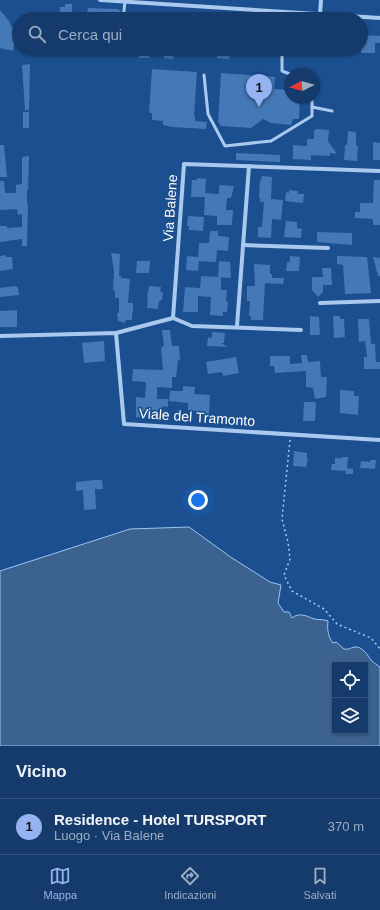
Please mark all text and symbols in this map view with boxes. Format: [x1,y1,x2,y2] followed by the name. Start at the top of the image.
[12,12,368,56] search box
[26,23,48,45] icon: search
[58,26,122,43] text: Cerca qui
[284,68,320,104] north arrow
[246,74,272,107] pin: 1
[160,174,180,242] street label: Via Balene
[138,405,256,429] street label: Viale del Tramonto
[188,490,208,510] your location
[332,662,368,734] map controls
[332,662,368,698] button: locate
[332,698,368,734] button: layers
[16,762,67,781] text: Vicino
[54,811,267,828] text: Residence - Hotel TURSPORT
[25,819,33,834] text: 1
[328,819,364,834] text: 370 m
[54,828,164,843] text: Luogo · Via Balene
[44,865,77,901] tab: Mappa
[164,865,216,901] tab: Indicazioni
[303,865,336,901] tab: Salvati

